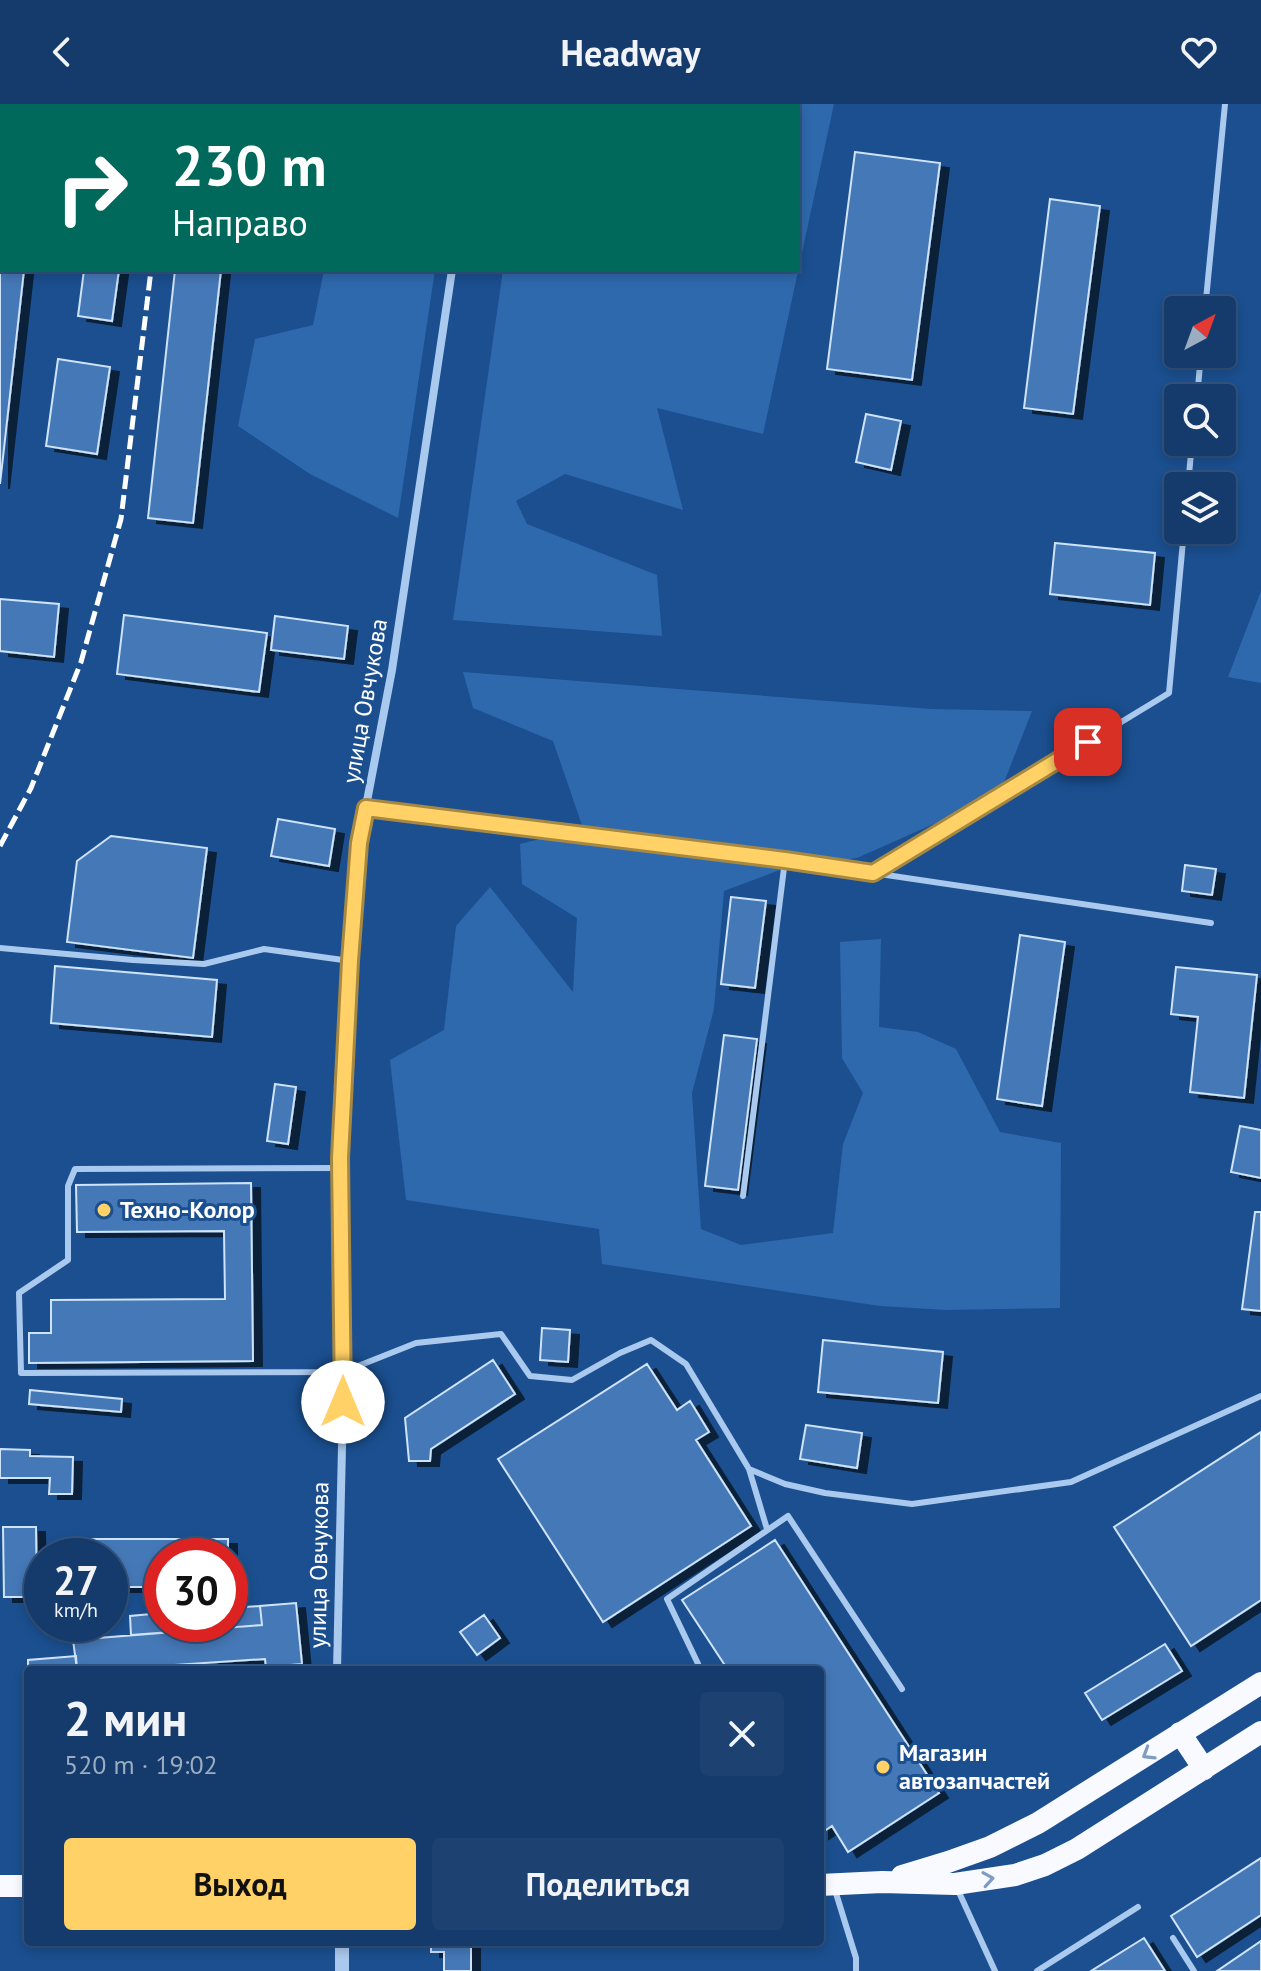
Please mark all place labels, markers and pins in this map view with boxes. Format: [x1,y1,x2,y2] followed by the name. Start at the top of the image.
[1054,708,1122,776] pin
[120,1194,255,1225] place label: Техно-Колор
[95,1201,113,1219] marker: Техно-Колор
[899,1737,1050,1796] place label: Магазин автозапчастей
[874,1758,892,1776] marker: Магазин автозапчастей

